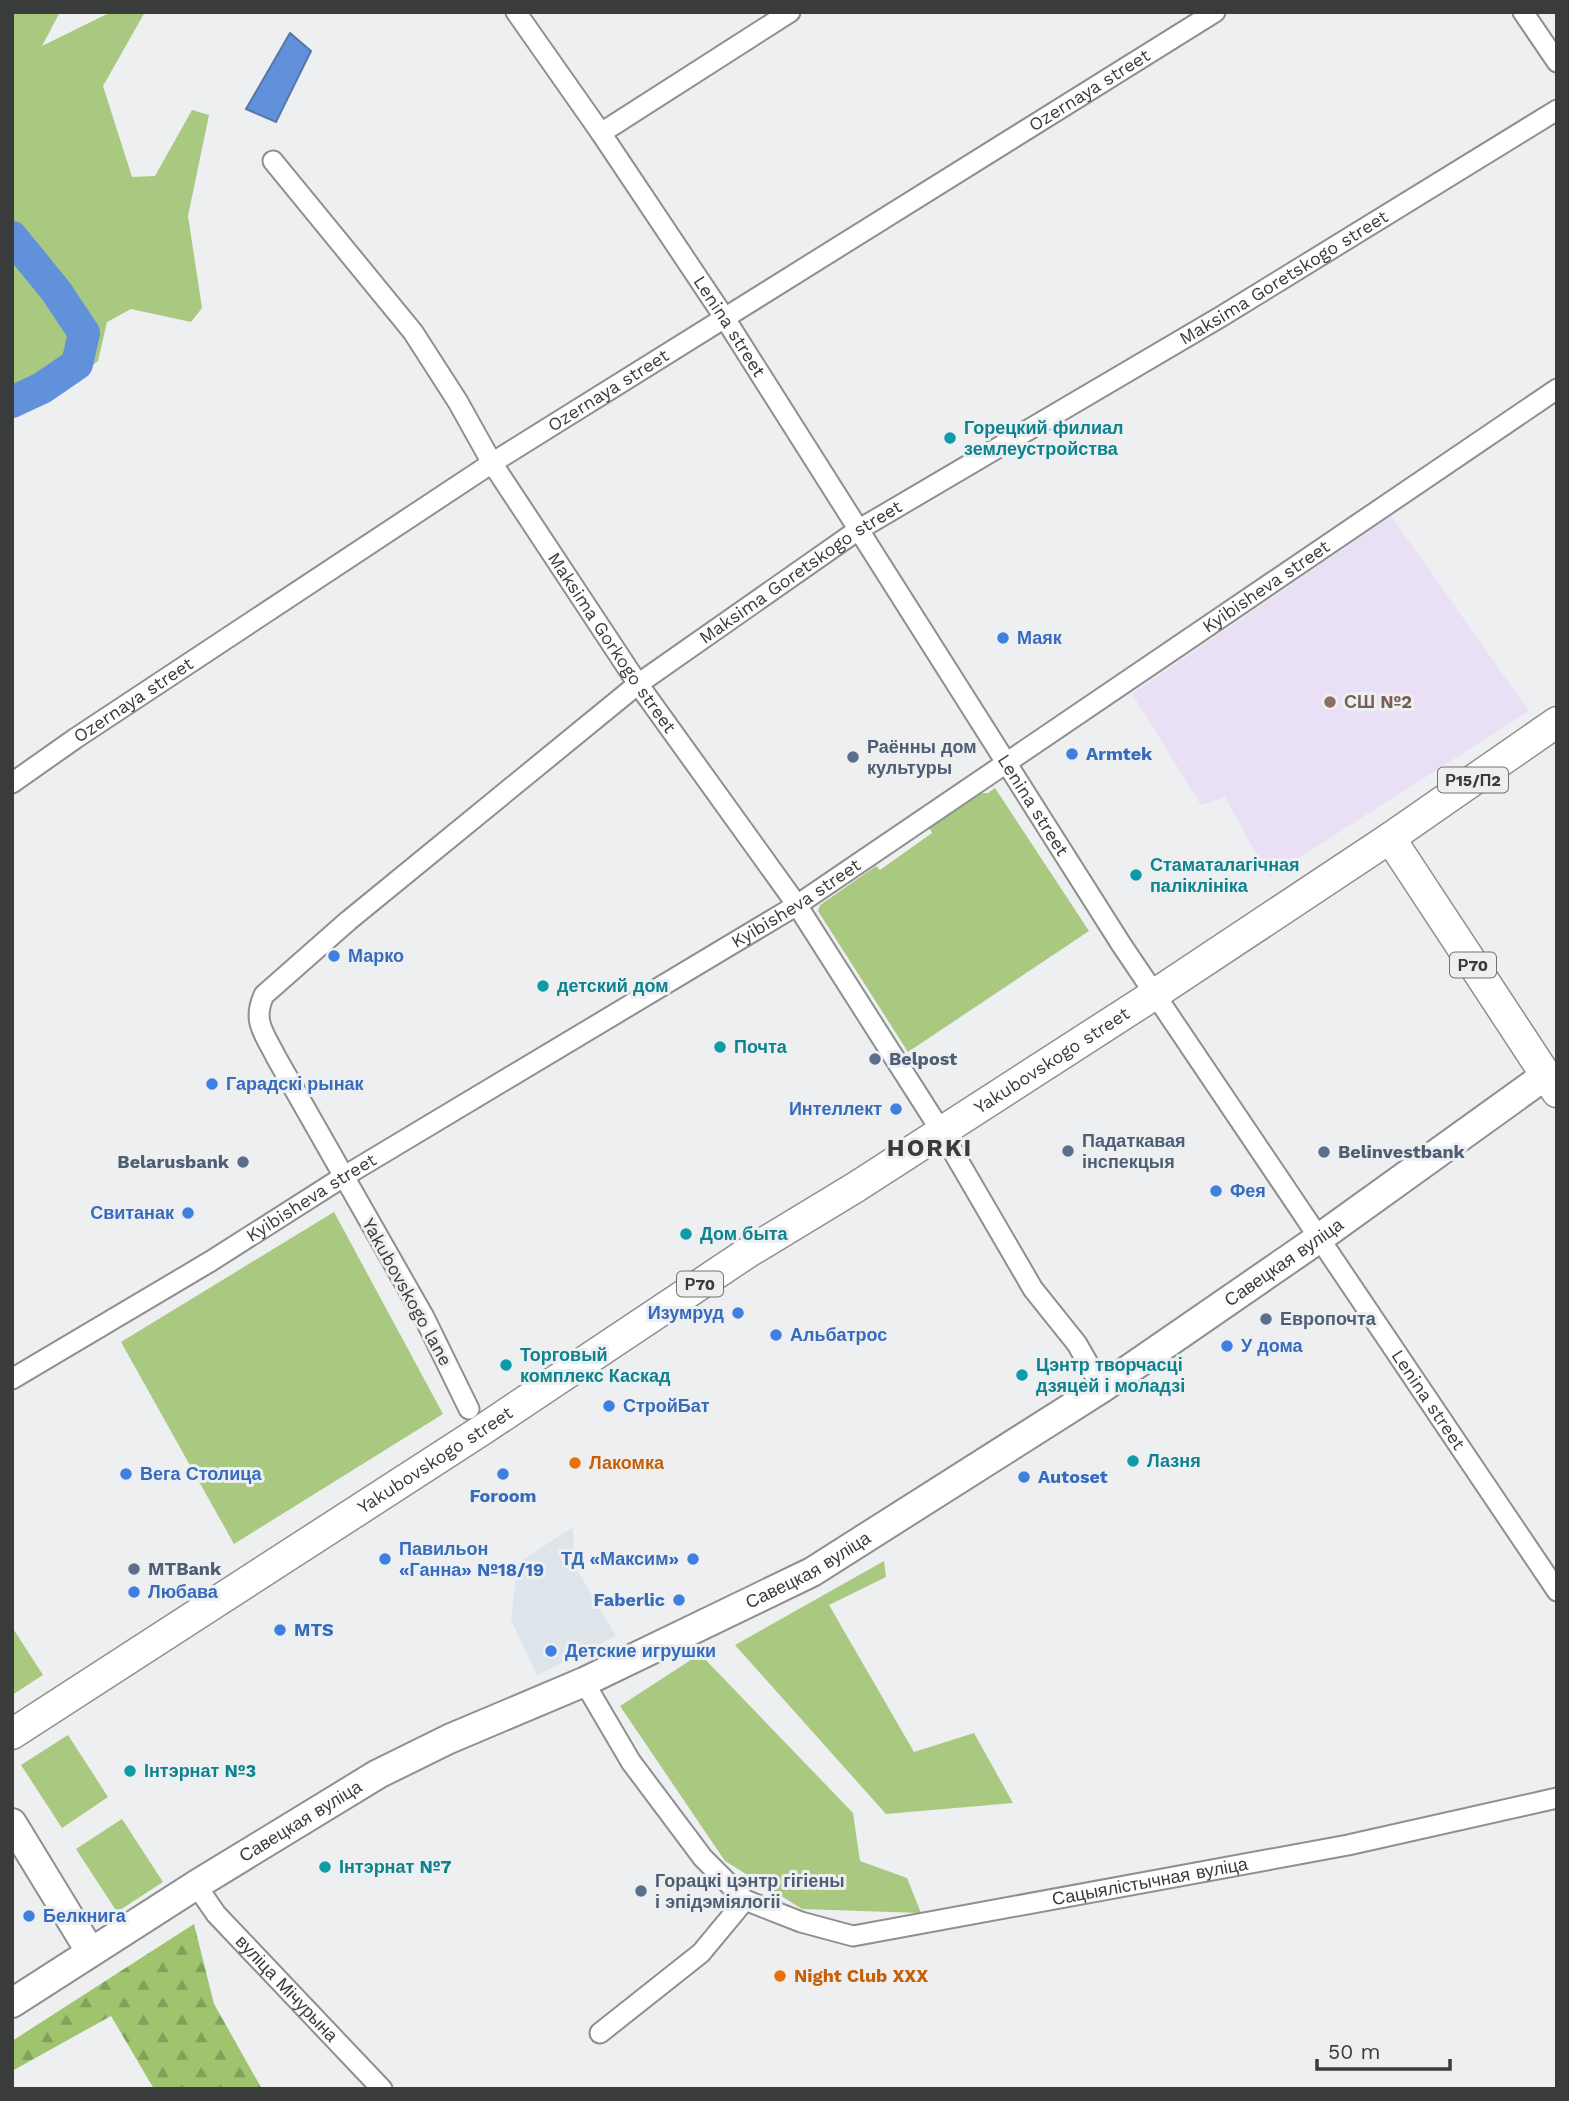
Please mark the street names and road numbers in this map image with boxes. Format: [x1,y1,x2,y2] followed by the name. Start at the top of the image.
[1025,44,1154,136] street label: Ozernaya street
[1175,205,1392,349] street label: Maksima Goretskogo street
[689,272,770,381] street label: Lenina street
[544,344,673,436] street label: Ozernaya street
[695,495,906,648] street label: Maksima Goretskogo street
[1198,535,1334,637] street label: Kyibisheva street
[544,548,681,737] street label: Maksima Gorkogo street
[70,652,197,747] street label: Ozernaya street
[994,750,1074,860] street label: Lenina street
[1438,768,1508,792] road number: Р15/П2
[727,854,865,952] street label: Kyibisheva street
[1450,953,1496,978] road number: Р70
[970,1002,1133,1118] street label: Yakubovskogo street
[242,1148,380,1246] street label: Kyibisheva street
[1220,1213,1348,1310] street label: Савецкая вуліца
[358,1214,457,1369] street label: Yakubovskogo lane
[677,1272,723,1296] road number: Р70
[1387,1346,1470,1454] street label: Lenina street
[353,1401,517,1518] street label: Yakubovskogo street
[742,1526,875,1613] street label: Савецкая вуліца
[235,1775,366,1866] street label: Савецкая вуліца
[1050,1852,1250,1909] street label: Сацыялістычная вуліца
[232,1931,343,2047] street label: вуліца Мічурына

